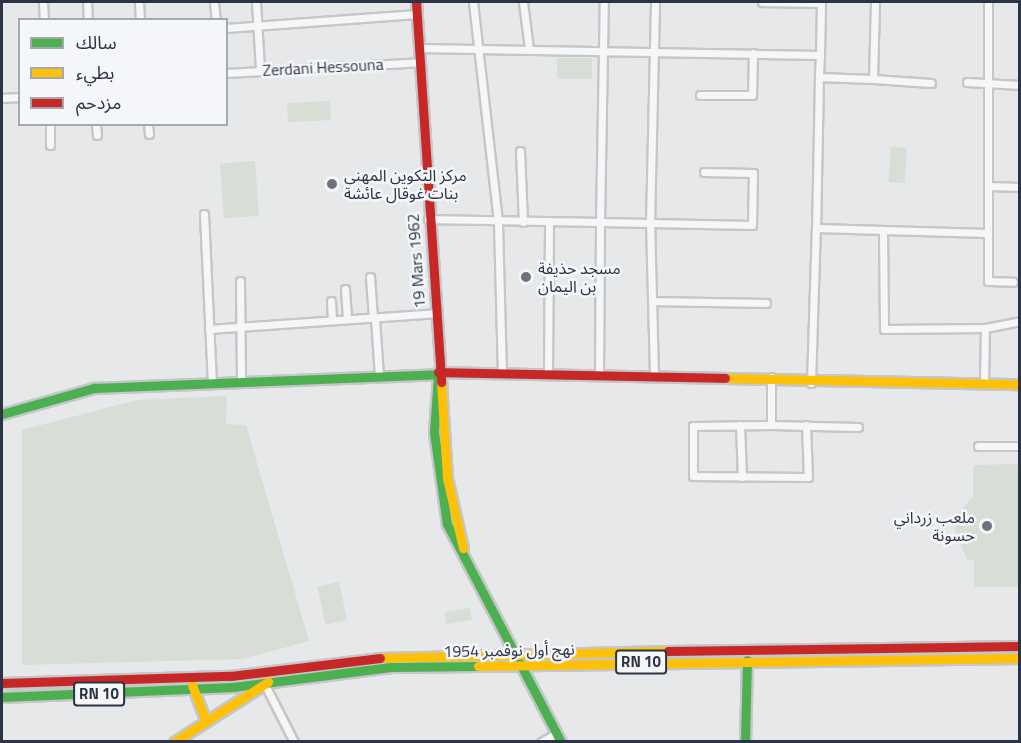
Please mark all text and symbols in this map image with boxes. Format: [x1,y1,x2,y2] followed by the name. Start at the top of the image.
[18,18,228,126] legend
[76,29,117,56] text: سالك
[262,54,384,80] street label: Zerdani Hessouna
[76,59,114,86] text: بطيء
[76,89,121,116] text: مزدحم
[344,165,467,203] place label: مركز التكوين المهني بنات غوقال عائشة
[325,177,339,191] marker: مركز التكوين المهني بنات غوقال عائشة
[403,213,429,309] street label: 19 Mars 1962
[538,258,621,296] place label: مسجد حذيفة بن اليمان
[519,270,533,284] marker: مسجد حذيفة بن اليمان
[894,507,975,545] place label: ملعب زرداني حسونة
[980,519,994,533] marker: ملعب زرداني حسونة
[443,639,575,661] street label: نهج أول نوفمبر 1954
[614,650,668,674] road number: RN 10
[72,682,126,706] road number: RN 10

